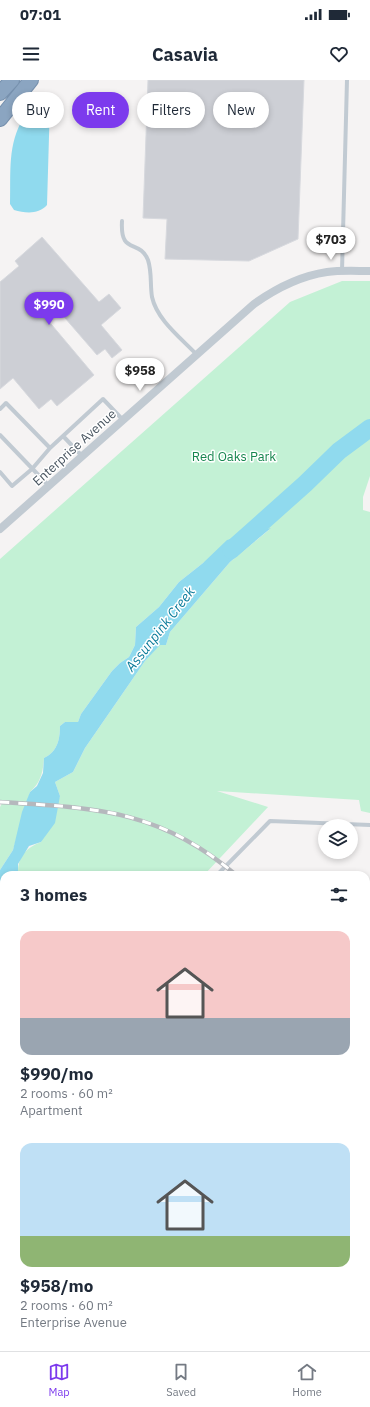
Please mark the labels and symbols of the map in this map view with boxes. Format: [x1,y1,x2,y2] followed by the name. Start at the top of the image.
[307,227,355,261] pin: $703
[25,292,73,326] pin: $990
[116,358,164,392] pin: $958
[29,405,120,489] street label: Enterprise Avenue
[192,448,276,465] park label: Red Oaks Park
[121,582,199,676] water label: Assunpink Creek

